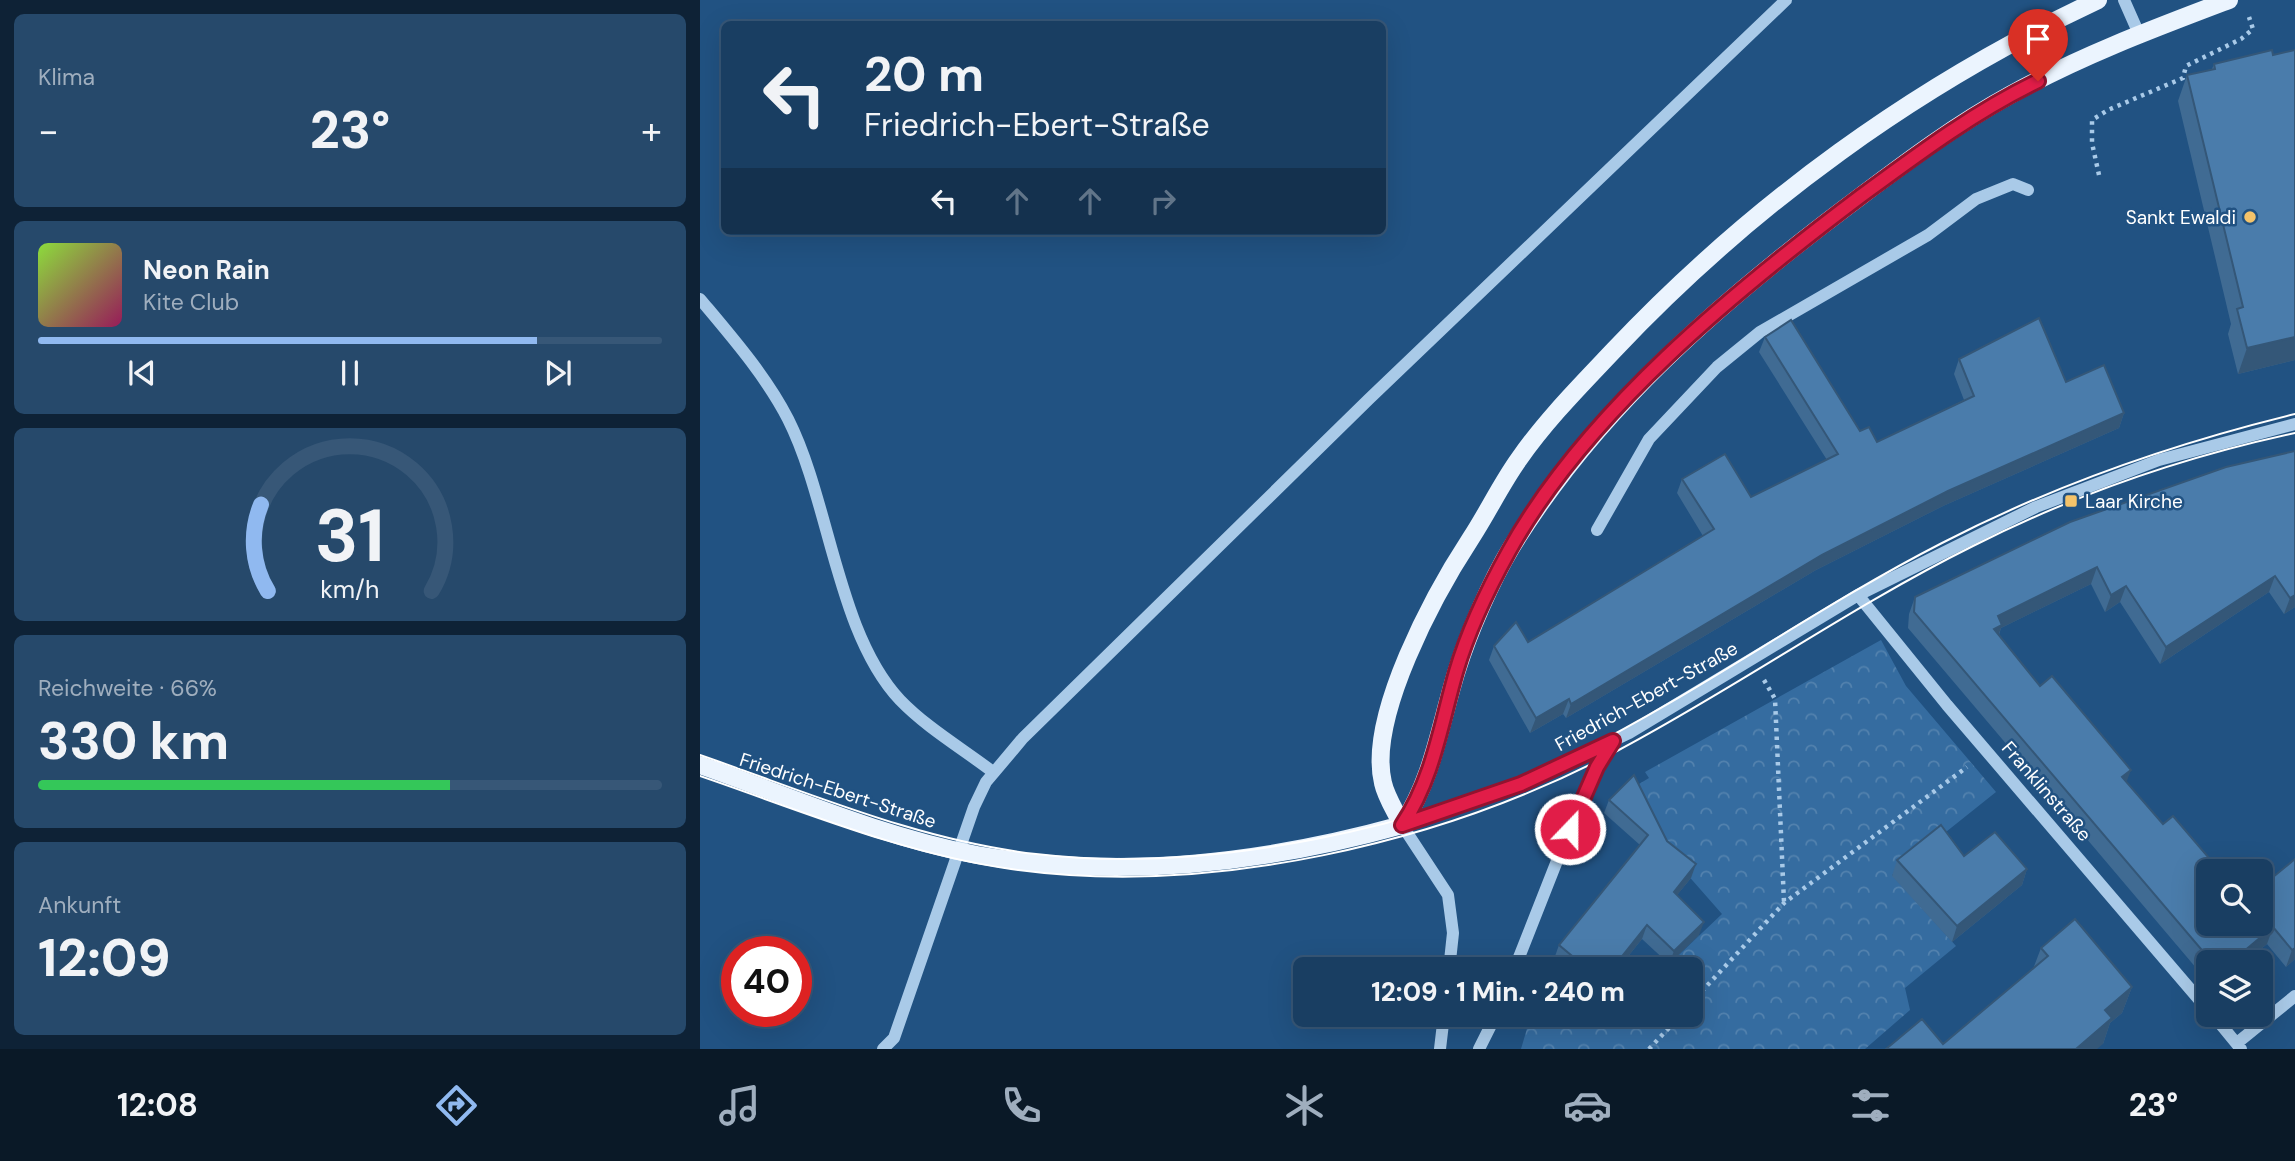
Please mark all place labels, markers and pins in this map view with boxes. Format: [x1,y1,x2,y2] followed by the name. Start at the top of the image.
[2008,9,2068,81] pin
[2126,205,2236,230] place label: Sankt Ewaldi
[2242,209,2258,225] marker: Sankt Ewaldi
[2085,489,2183,514] place label: Laar Kirche
[2063,493,2079,509] marker: Laar Kirche

